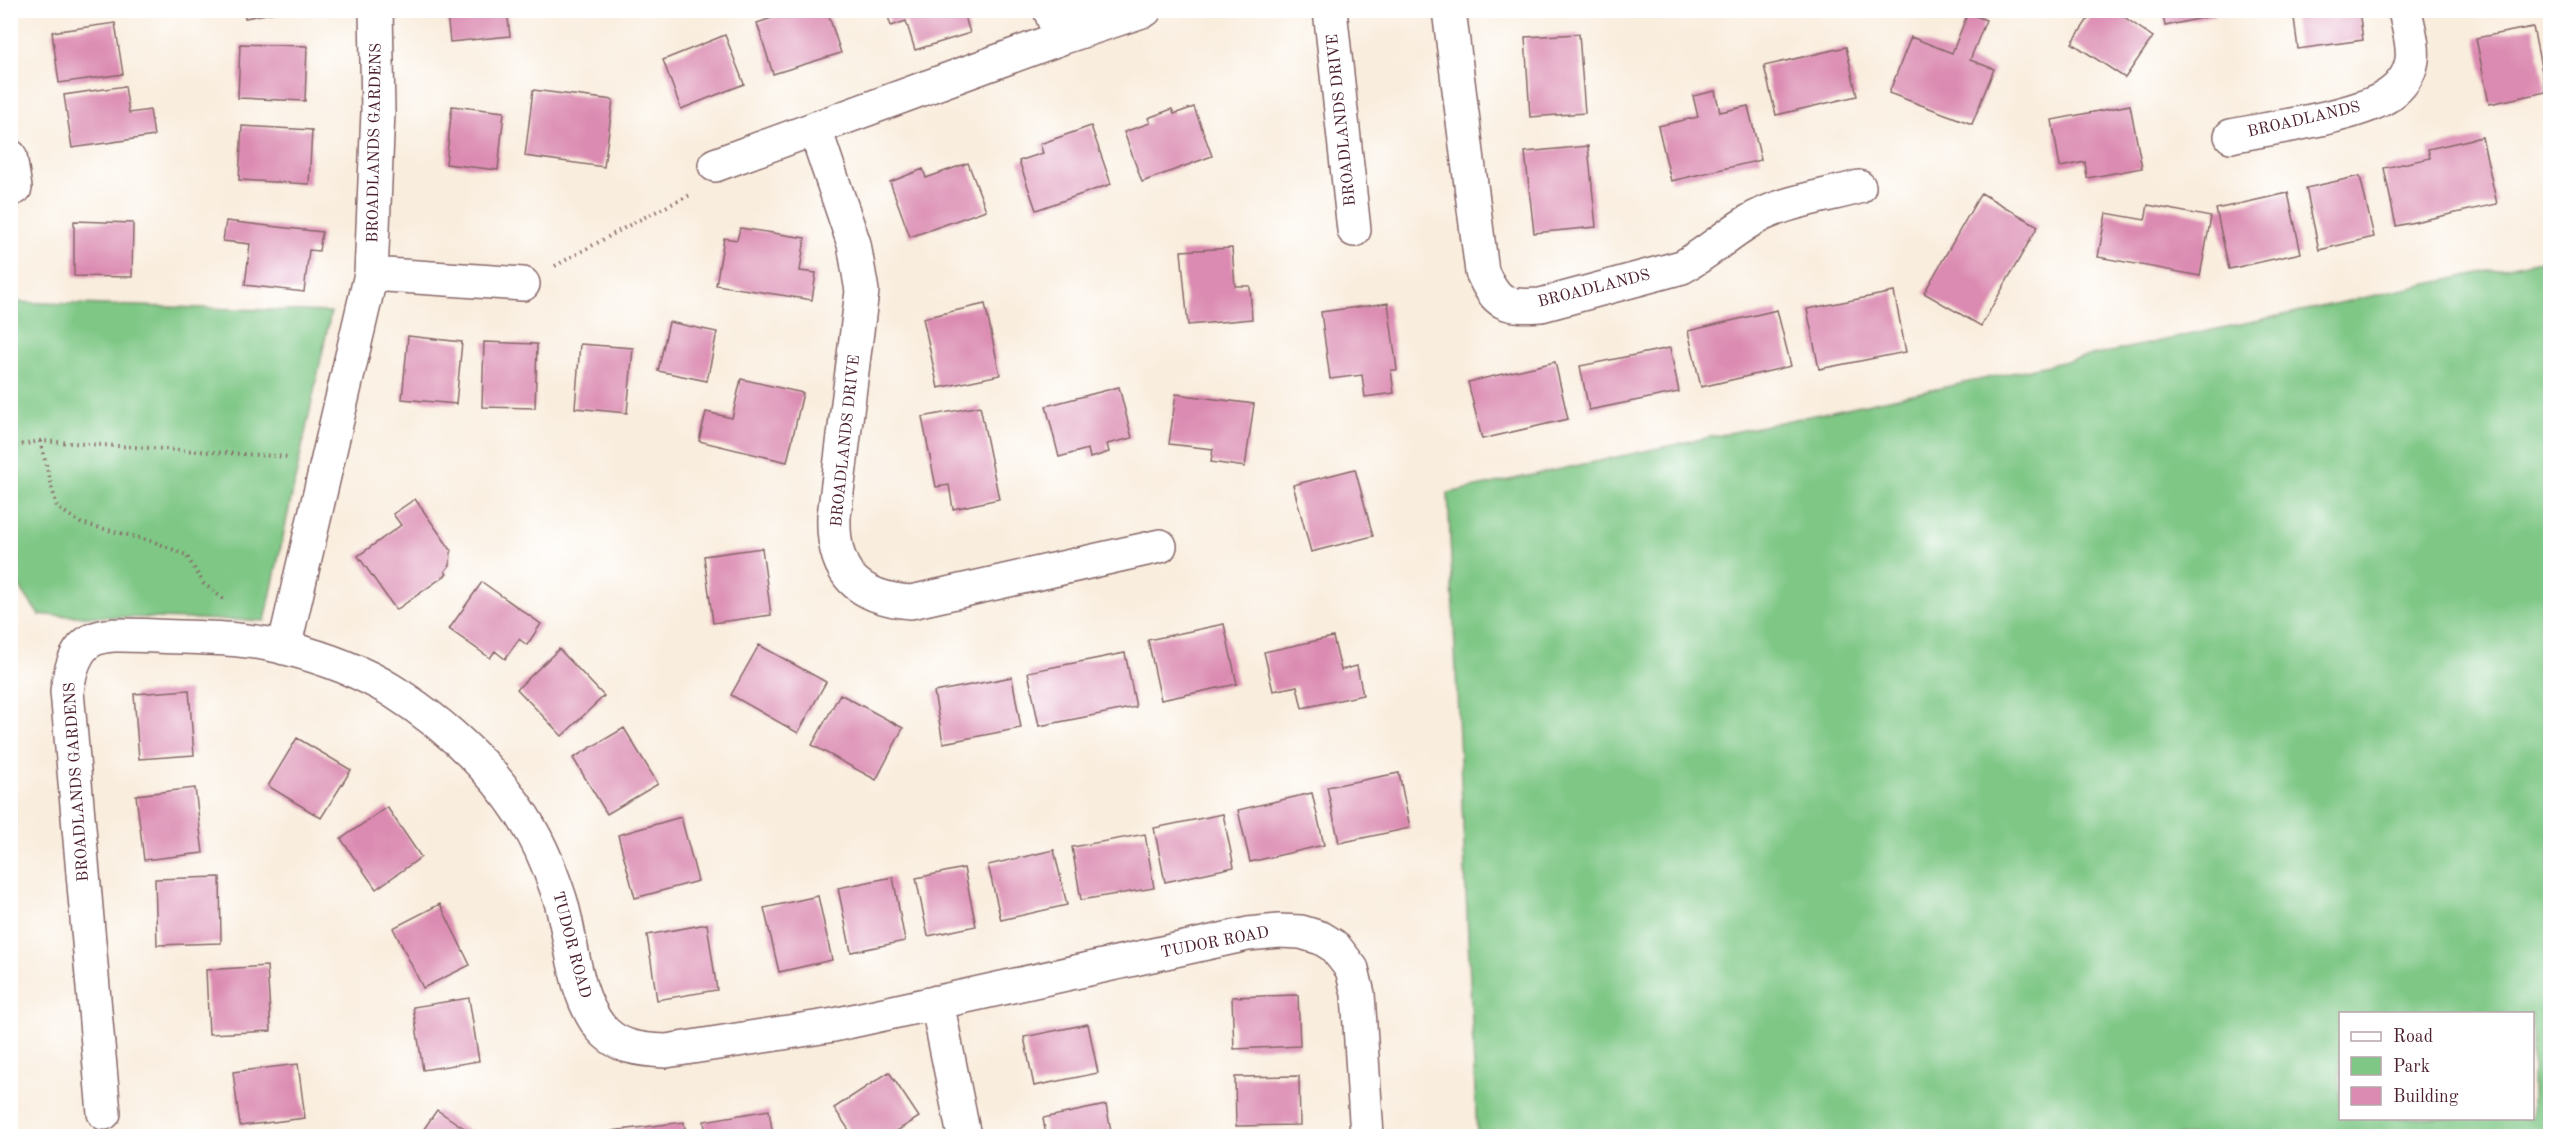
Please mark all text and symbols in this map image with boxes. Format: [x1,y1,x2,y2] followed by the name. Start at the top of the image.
[1325,33,1359,207] street label: BROADLANDS DRIVE
[365,43,385,243] street label: BROADLANDS GARDENS
[2246,99,2362,141] street label: BROADLANDS
[1536,267,1652,311] street label: BROADLANDS
[829,354,863,528] street label: BROADLANDS DRIVE
[62,682,92,882] street label: BROADLANDS GARDENS
[549,890,593,1000] street label: TUDOR ROAD
[1160,925,1270,961] street label: TUDOR ROAD
[2339,1012,2534,1120] legend
[2393,1028,2433,1046] text: Road
[2393,1058,2430,1076] text: Park
[2393,1088,2459,1106] text: Building

